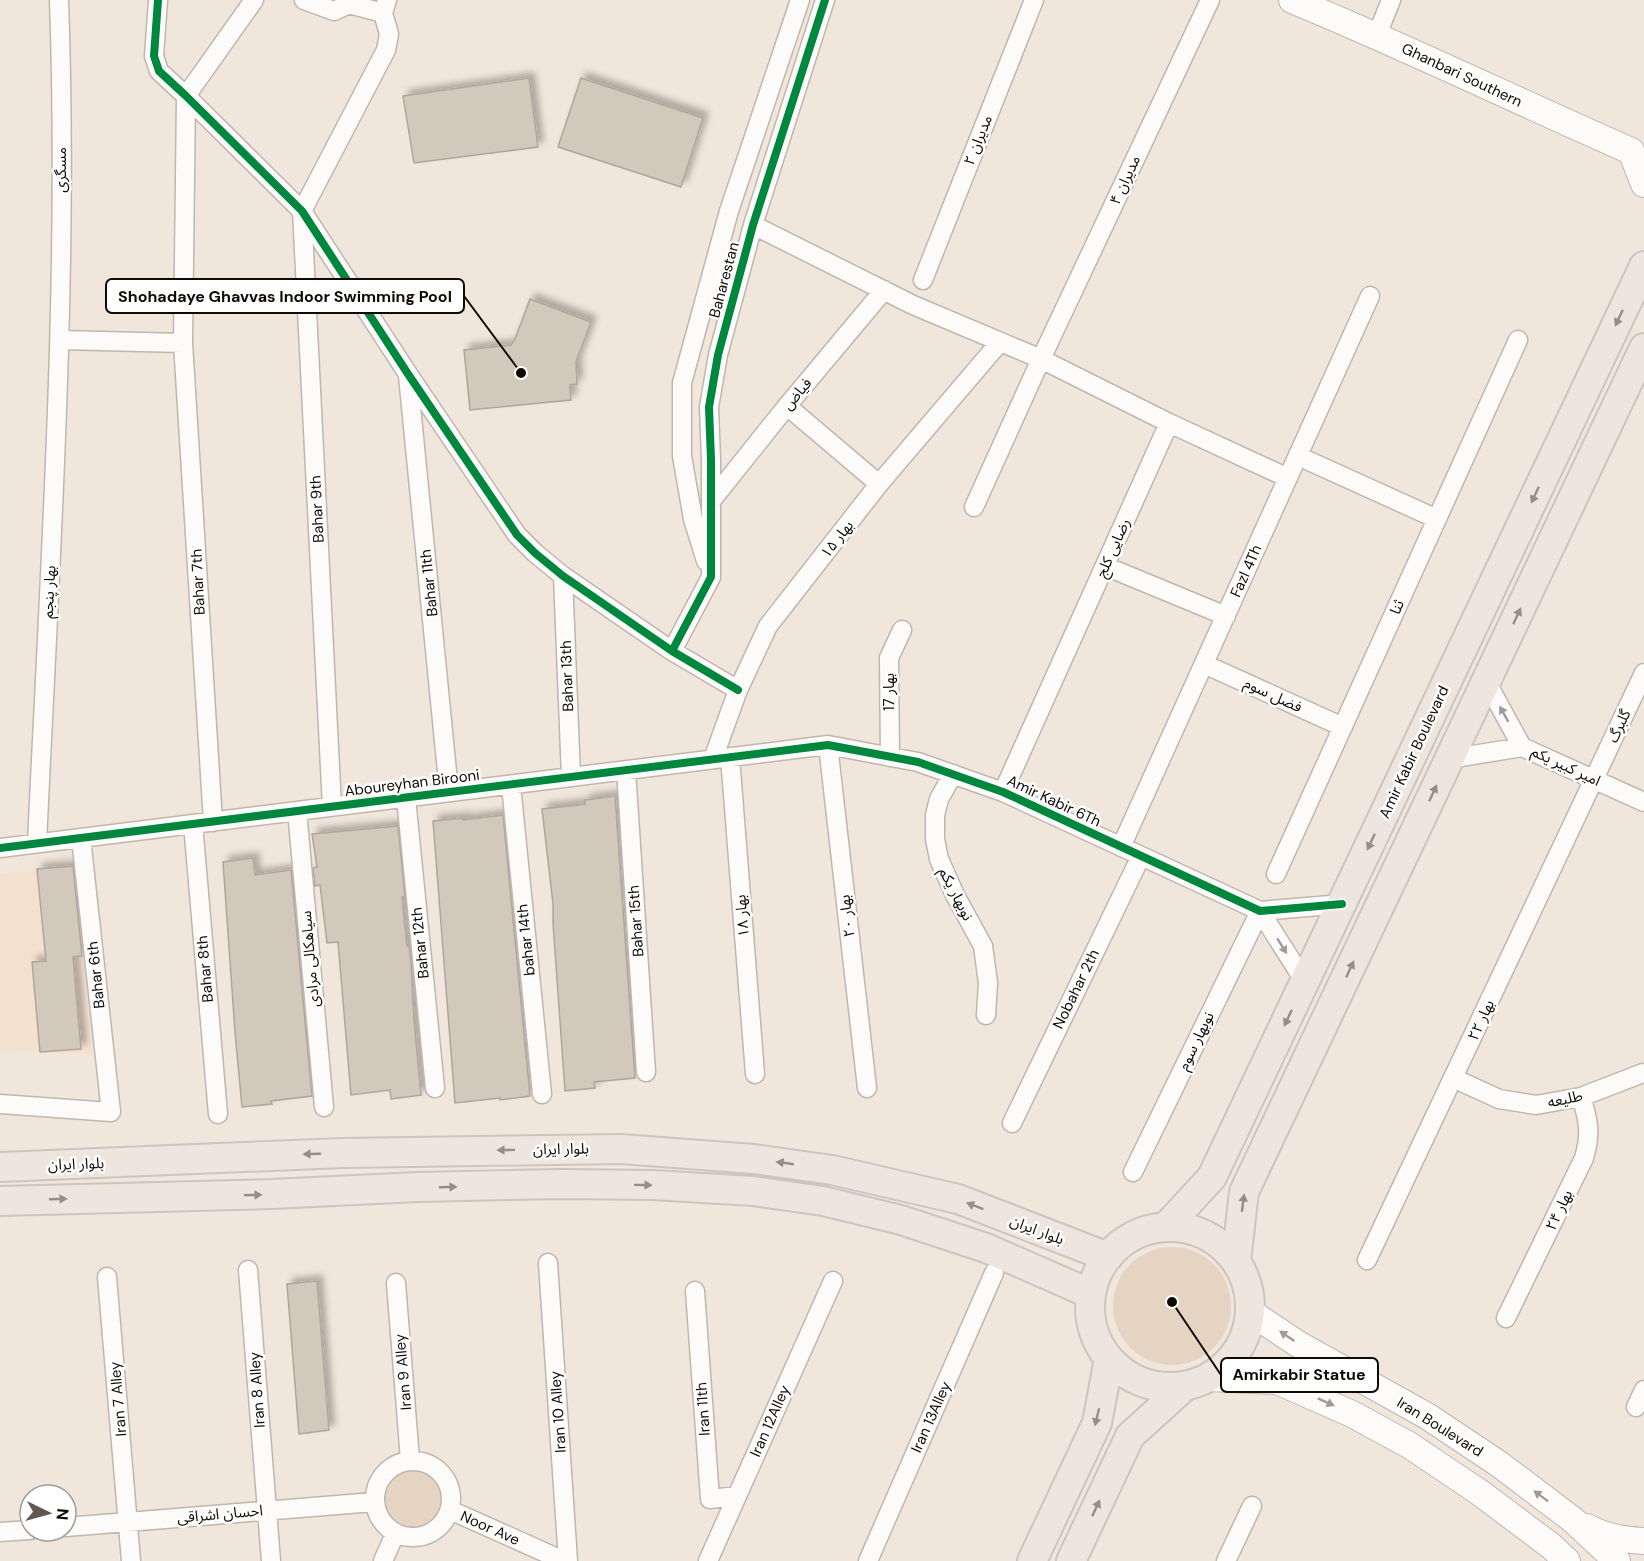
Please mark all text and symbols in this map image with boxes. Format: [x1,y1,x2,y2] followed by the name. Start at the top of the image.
[1398,38,1526,112] street label: Ghanbari Southern
[959,112,997,168] street label: مدیران ۲
[51,147,71,193] street label: مسگری
[1105,152,1145,208] street label: مدیران ۴
[704,240,744,320] street label: Baharestan
[106,279,464,313] callout: Shohadaye Ghavvas Indoor Swimming Pool
[118,286,452,307] text: Shohadaye Ghavvas Indoor Swimming Pool
[1614,310,1623,327] one-way arrow
[778,373,816,414] street label: فیاض
[305,475,329,543] street label: Bahar 9th
[1531,486,1540,503] one-way arrow
[1091,515,1137,582] street label: رضایی کلج
[816,516,858,562] street label: بهار ۱۵
[1226,542,1266,600] street label: Fazl 4Th
[186,548,210,616] street label: Bahar 7th
[416,548,442,618] street label: Bahar 11th
[38,565,61,619] street label: بهار پنجم
[1385,597,1409,617] street label: ثنا
[1512,608,1521,625] one-way arrow
[556,640,578,712] street label: Bahar 13th
[879,673,899,711] street label: بهار 17
[1240,673,1306,718] street label: فضل سوم
[1374,682,1454,822] street label: Amir Kabir Boulevard
[1499,705,1509,722] one-way arrow
[1603,705,1636,746] street label: گلبرگ
[1528,741,1604,792] street label: امیر کبیر یکم
[343,765,481,801] street label: Aboureyhan Birooni
[1004,770,1104,832] street label: Amir Kabir 6Th
[1429,784,1438,801] one-way arrow
[1367,833,1376,850] one-way arrow
[933,864,978,924] street label: نوبهار یکم
[624,884,648,958] street label: Bahar 15th
[730,894,754,938] street label: بهار ۱۸
[834,894,860,938] street label: بهار ۲۰
[512,903,540,977] street label: bahar 14th
[406,906,434,980] street label: Bahar 12th
[296,910,324,1008] street label: سیاهکالی مرادی
[192,935,218,1003] street label: Bahar 8th
[1277,938,1288,955] one-way arrow
[83,940,109,1010] street label: Bahar 6th
[1048,946,1104,1032] street label: Nobahar 2th
[1345,960,1354,977] one-way arrow
[1463,996,1499,1044] street label: بهار ۲۲
[1173,1008,1220,1074] street label: نوبهار سوم
[1283,1009,1292,1026] one-way arrow
[1546,1086,1584,1112] street label: طلیعه
[533,1139,589,1159] street label: بلوار ایران
[497,1145,516,1155] one-way arrow
[302,1150,321,1159] one-way arrow
[48,1153,104,1175] street label: بلوار ایران
[775,1159,794,1168] one-way arrow
[634,1180,653,1190] one-way arrow
[439,1182,458,1191] one-way arrow
[1541,1186,1577,1234] street label: بهار ۲۴
[244,1190,263,1199] one-way arrow
[1238,1193,1248,1212] one-way arrow
[49,1194,68,1203] one-way arrow
[966,1200,984,1210] one-way arrow
[1007,1211,1067,1249] street label: بلوار ایران
[1279,1331,1296,1342] one-way arrow
[390,1332,416,1411] street label: Iran 9 Alley
[244,1351,270,1429] street label: Iran 8 Alley
[1221,1358,1378,1392] callout: Amirkabir Statue
[105,1360,131,1437] street label: Iran 7 Alley
[1232,1364,1366,1385] text: Amirkabir Statue
[545,1370,571,1454] street label: Iran 10 Alley
[906,1378,956,1456] street label: Iran 13Alley
[745,1381,795,1460] street label: Iran 12Alley
[691,1382,715,1436] street label: Iran 11th
[1393,1392,1487,1462] street label: Iran Boulevard
[1317,1398,1335,1408] one-way arrow
[1092,1408,1102,1426] one-way arrow
[18,1483,78,1543] north arrow
[1533,1490,1549,1502] one-way arrow
[176,1500,264,1528] street label: احسان اشراقی
[1092,1500,1101,1517] one-way arrow
[457,1506,523,1550] street label: Noor Ave
[51,1508,73,1521] text: N

